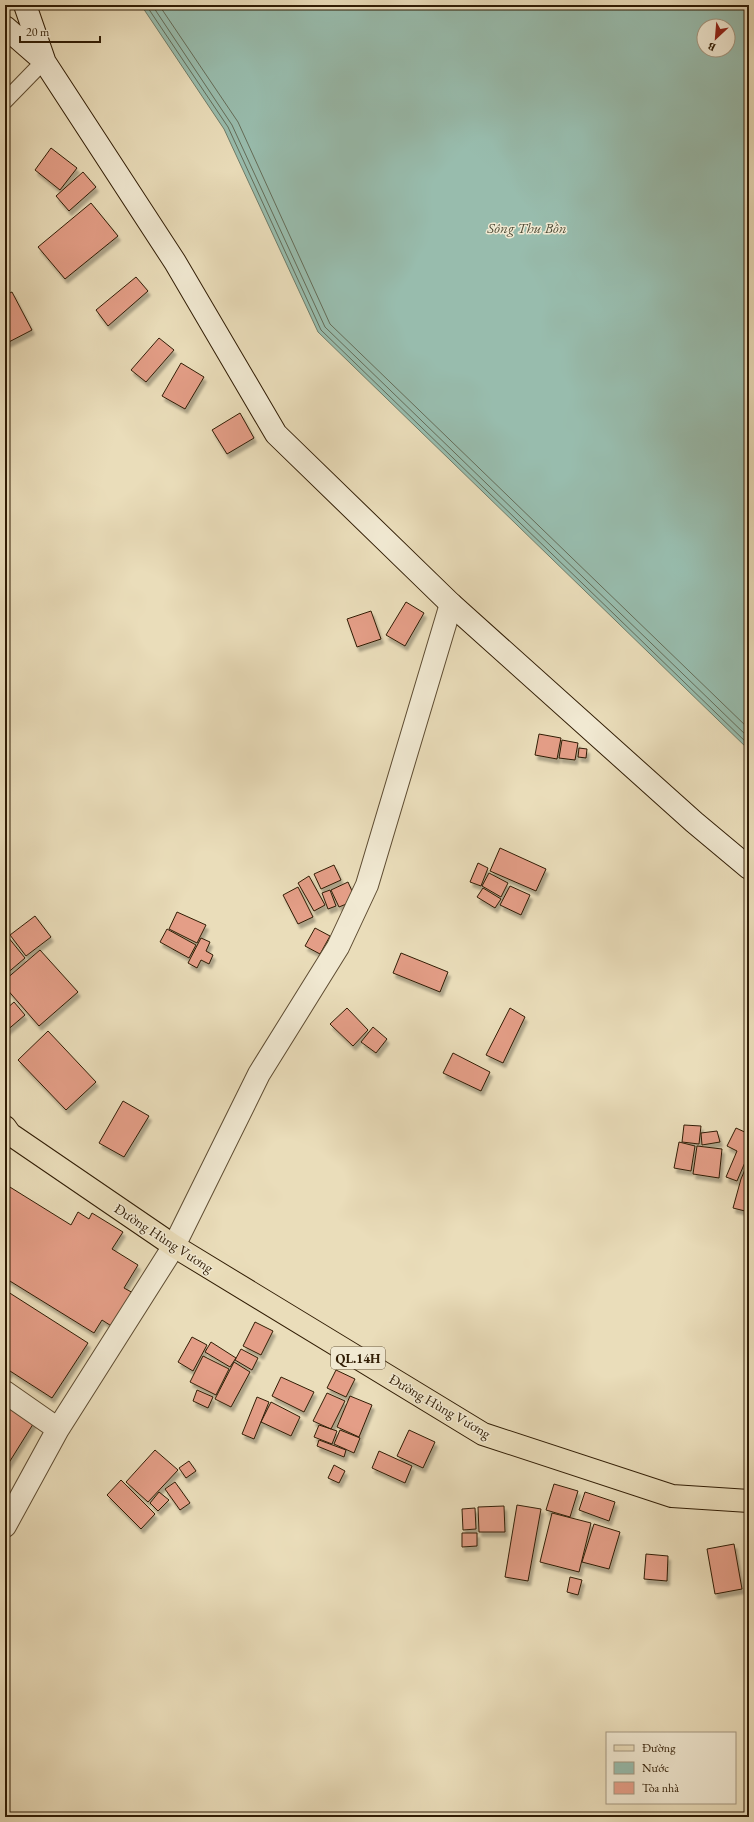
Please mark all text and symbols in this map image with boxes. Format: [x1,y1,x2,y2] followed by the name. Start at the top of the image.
[20,18,100,44] scale bar
[696,18,736,58] north arrow
[26,24,50,40] text: 20 m
[705,39,718,55] text: B
[486,218,567,237] water label: Sông Thu Bồn
[111,1199,218,1277] street label: Đường Hùng Vương
[331,1347,385,1369] road number: QL.14H
[386,1370,495,1443] street label: Đường Hùng Vương
[606,1732,736,1804] legend
[642,1740,676,1756] text: Đường
[642,1760,669,1776] text: Nước
[642,1780,679,1796] text: Tòa nhà

